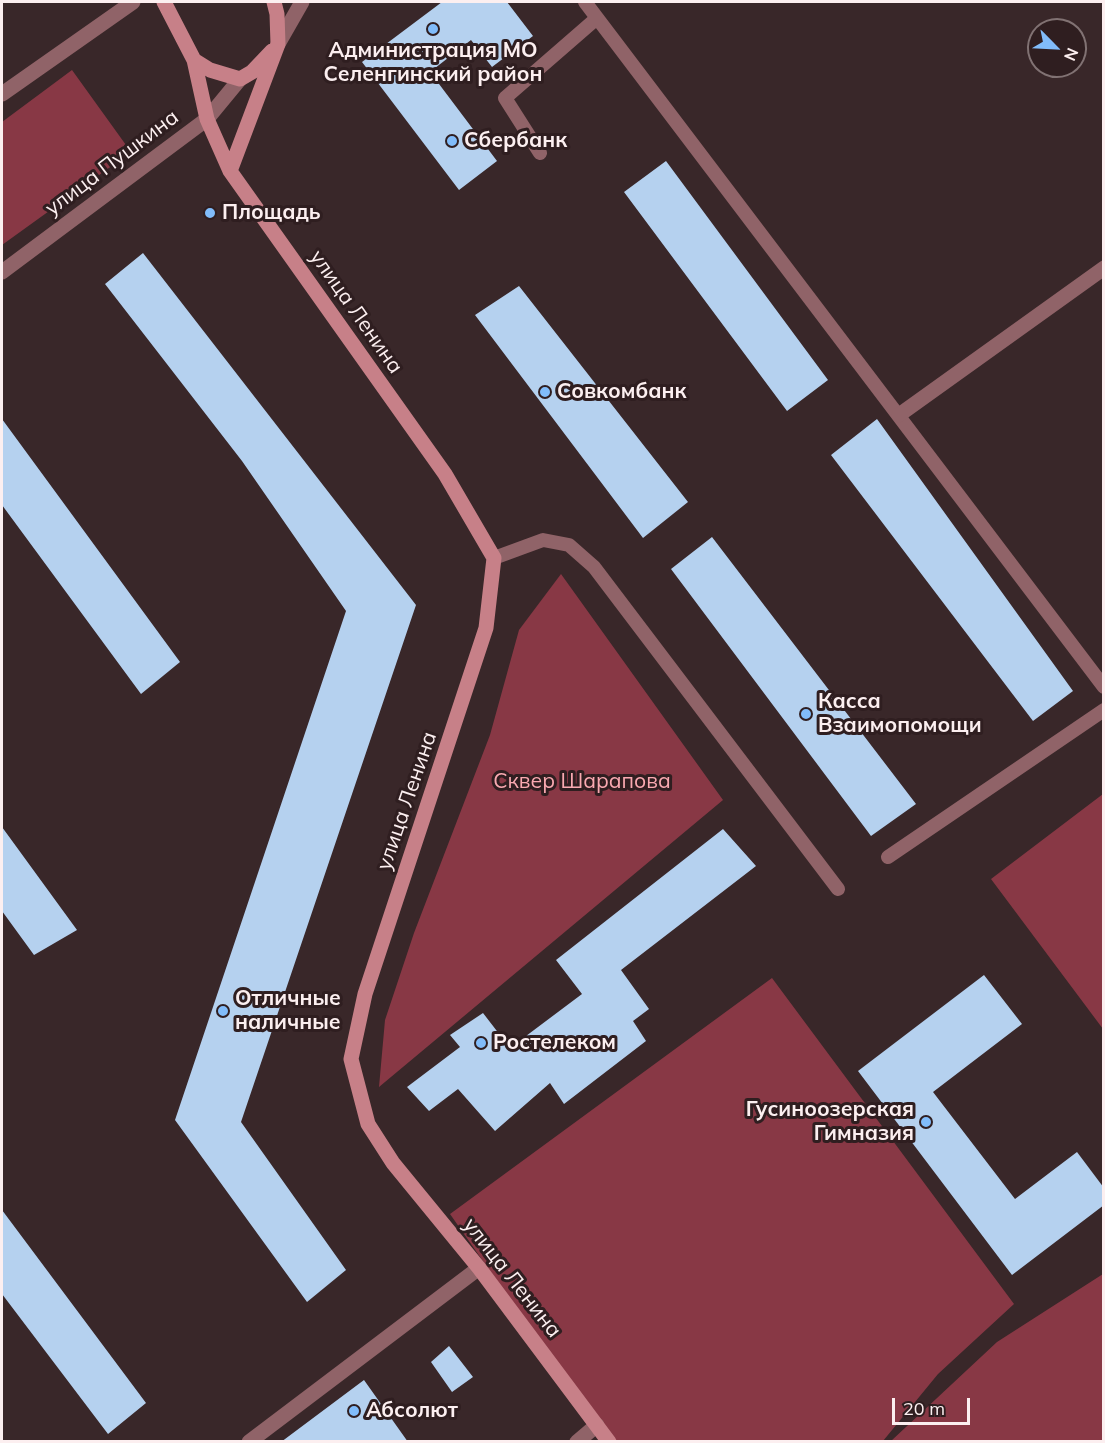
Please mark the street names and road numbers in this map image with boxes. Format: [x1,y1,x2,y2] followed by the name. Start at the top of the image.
[40,105,184,221] street label: улица Пушкина
[304,245,408,379] street label: улица Ленина
[372,728,442,874] street label: улица Ленина
[458,1213,566,1343] street label: улица Ленина

